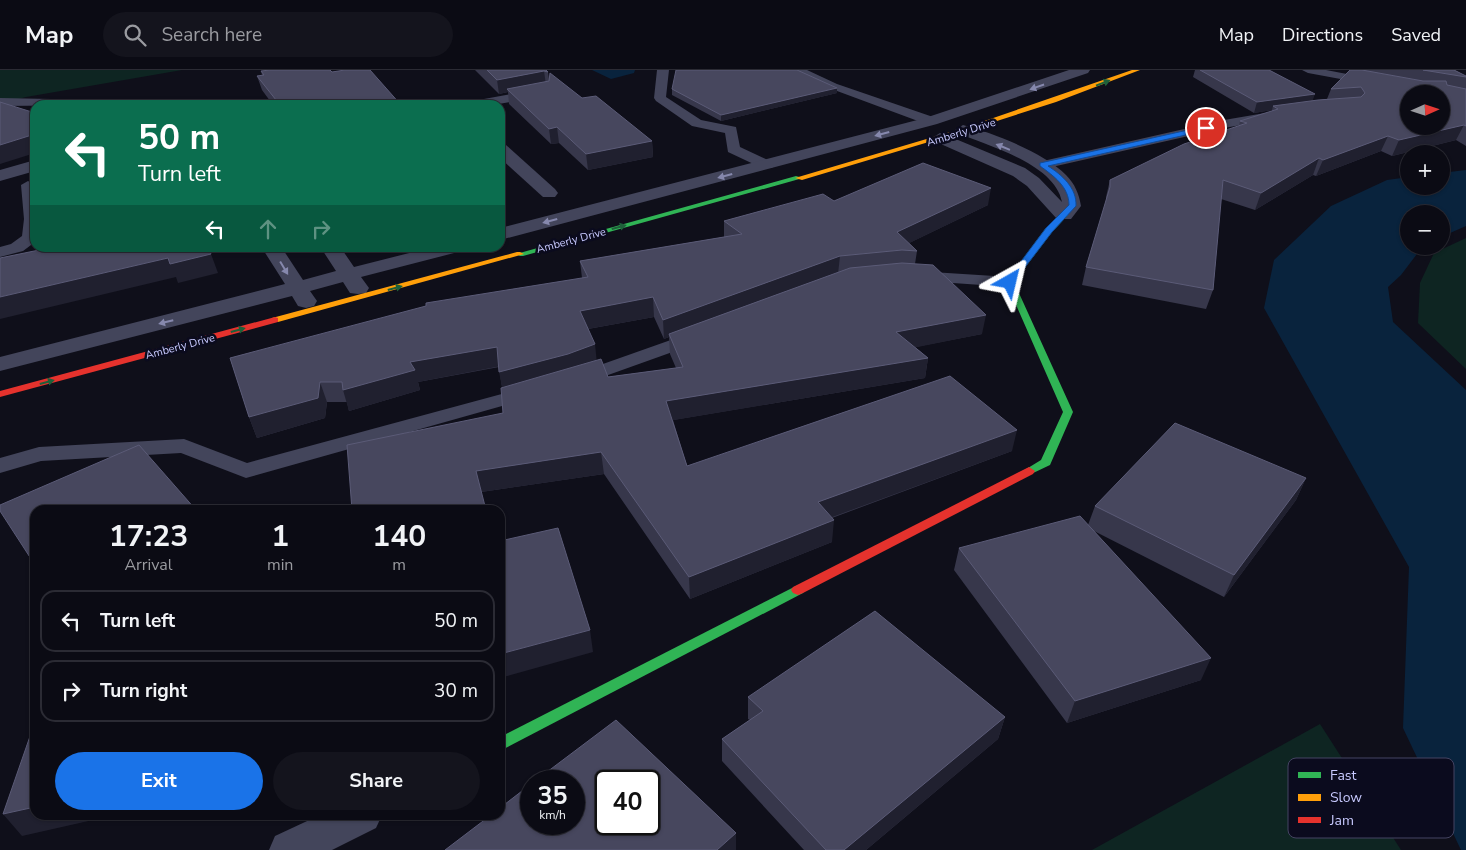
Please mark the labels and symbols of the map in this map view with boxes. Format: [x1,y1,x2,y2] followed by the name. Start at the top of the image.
[1096,79,1111,87] one-way arrow
[1029,83,1044,91] one-way arrow
[1400,85,1450,135] north arrow
[1185,107,1227,149] pin
[925,115,998,150] street label: Amberly Drive
[874,131,889,139] one-way arrow
[995,143,1010,151] one-way arrow
[717,172,732,180] one-way arrow
[543,217,558,225] one-way arrow
[611,223,627,231] one-way arrow
[535,224,608,257] street label: Amberly Drive
[983,255,1035,307] position arrow
[280,261,289,274] one-way arrow
[387,283,402,291] one-way arrow
[159,318,174,326] one-way arrow
[230,326,245,334] one-way arrow
[144,330,217,363] street label: Amberly Drive
[40,377,55,385] one-way arrow
[1288,758,1454,838] legend
[1330,766,1356,785] text: Fast
[595,770,660,835] speed limit sign: 40
[1330,788,1362,807] text: Slow
[1329,811,1354,830] text: Jam

